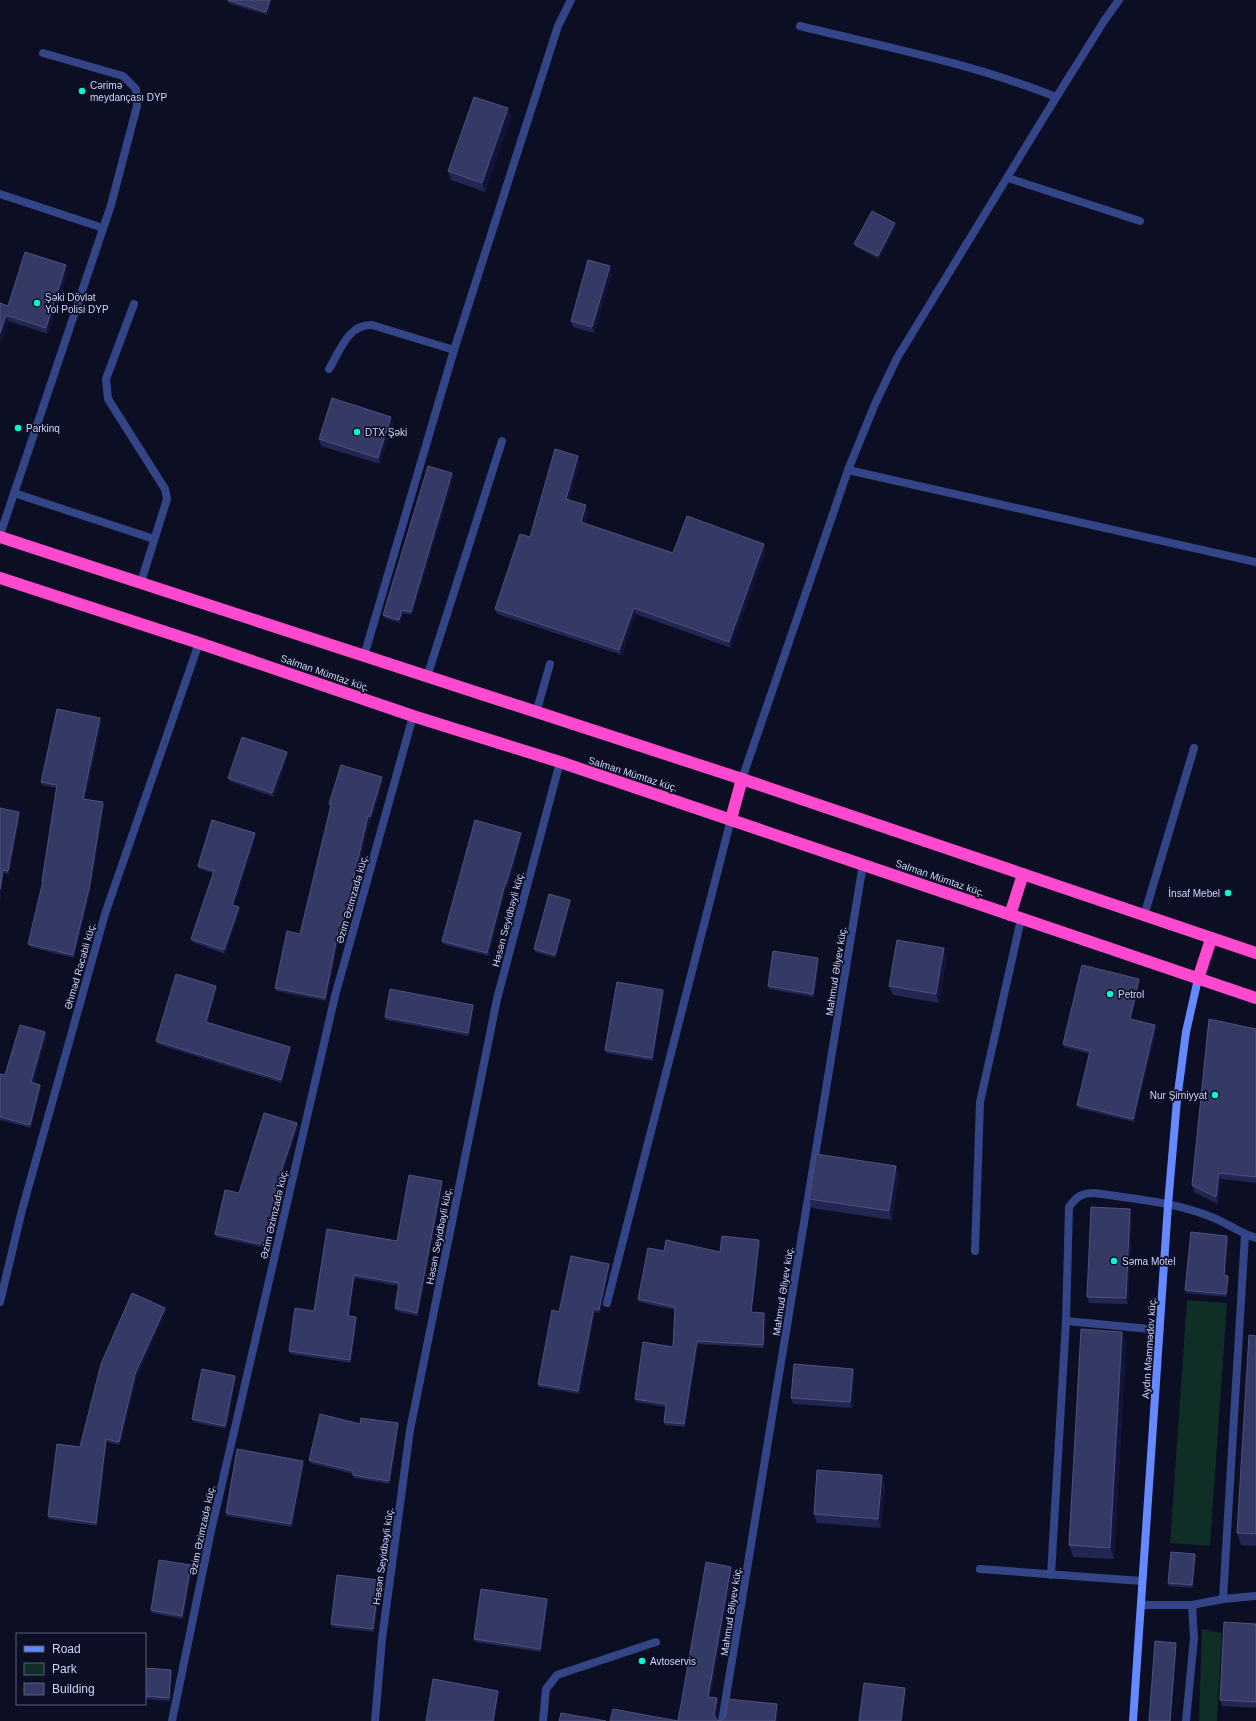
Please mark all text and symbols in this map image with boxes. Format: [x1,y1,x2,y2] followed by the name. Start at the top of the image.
[90,80,168,103] place label: Cərimə meydançası DYP
[77,86,87,96] marker: Cərimə meydançası DYP
[45,292,109,315] place label: Şəki Dövlət Yol Polisi DYP
[32,298,42,308] marker: Şəki Dövlət Yol Polisi DYP
[13,423,23,433] marker: Parkinq
[26,423,60,434] place label: Parkinq
[352,427,362,437] marker: DTX Şəki
[365,427,407,438] place label: DTX Şəki
[279,653,371,693] street label: Salman Mümtaz küç.
[587,754,679,794] street label: Salman Mümtaz küç.
[334,853,370,945] street label: Əzim Əzimzadə küç.
[894,858,986,898] street label: Salman Mümtaz küç.
[490,870,526,968] street label: Həsən Seyidbəyli küç.
[1168,887,1220,899] place label: İnsaf Mebel
[1223,888,1233,898] marker: İnsaf Mebel
[62,921,98,1011] street label: Əhməd Rəcəbli küç.
[824,926,848,1016] street label: Mahmud Əliyev küç.
[1105,989,1115,999] marker: Petrol
[1118,989,1144,1000] place label: Petrol
[1150,1090,1207,1101] place label: Nur Şirniyyat
[1210,1090,1220,1100] marker: Nur Şirniyyat
[258,1168,290,1260] street label: Əzim Əzimzadə küç.
[424,1187,454,1285] street label: Həsən Seyidbəyli küç.
[771,1246,795,1336] street label: Mahmud Əliyev küç.
[1109,1256,1119,1266] marker: Səma Motel
[1122,1256,1175,1267] place label: Səma Motel
[1140,1297,1158,1399] street label: Aydın Məmmədov küç.
[187,1484,217,1576] street label: Əzim Əzimzadə küç.
[371,1507,395,1605] street label: Həsən Seyidbəyli küç.
[719,1566,743,1656] street label: Mahmud Əliyev küç.
[16,1633,146,1705] legend
[52,1642,81,1656] text: Road
[637,1656,647,1666] marker: Avtoservis
[650,1656,696,1667] place label: Avtoservis
[52,1662,78,1676] text: Park
[52,1682,95,1696] text: Building

